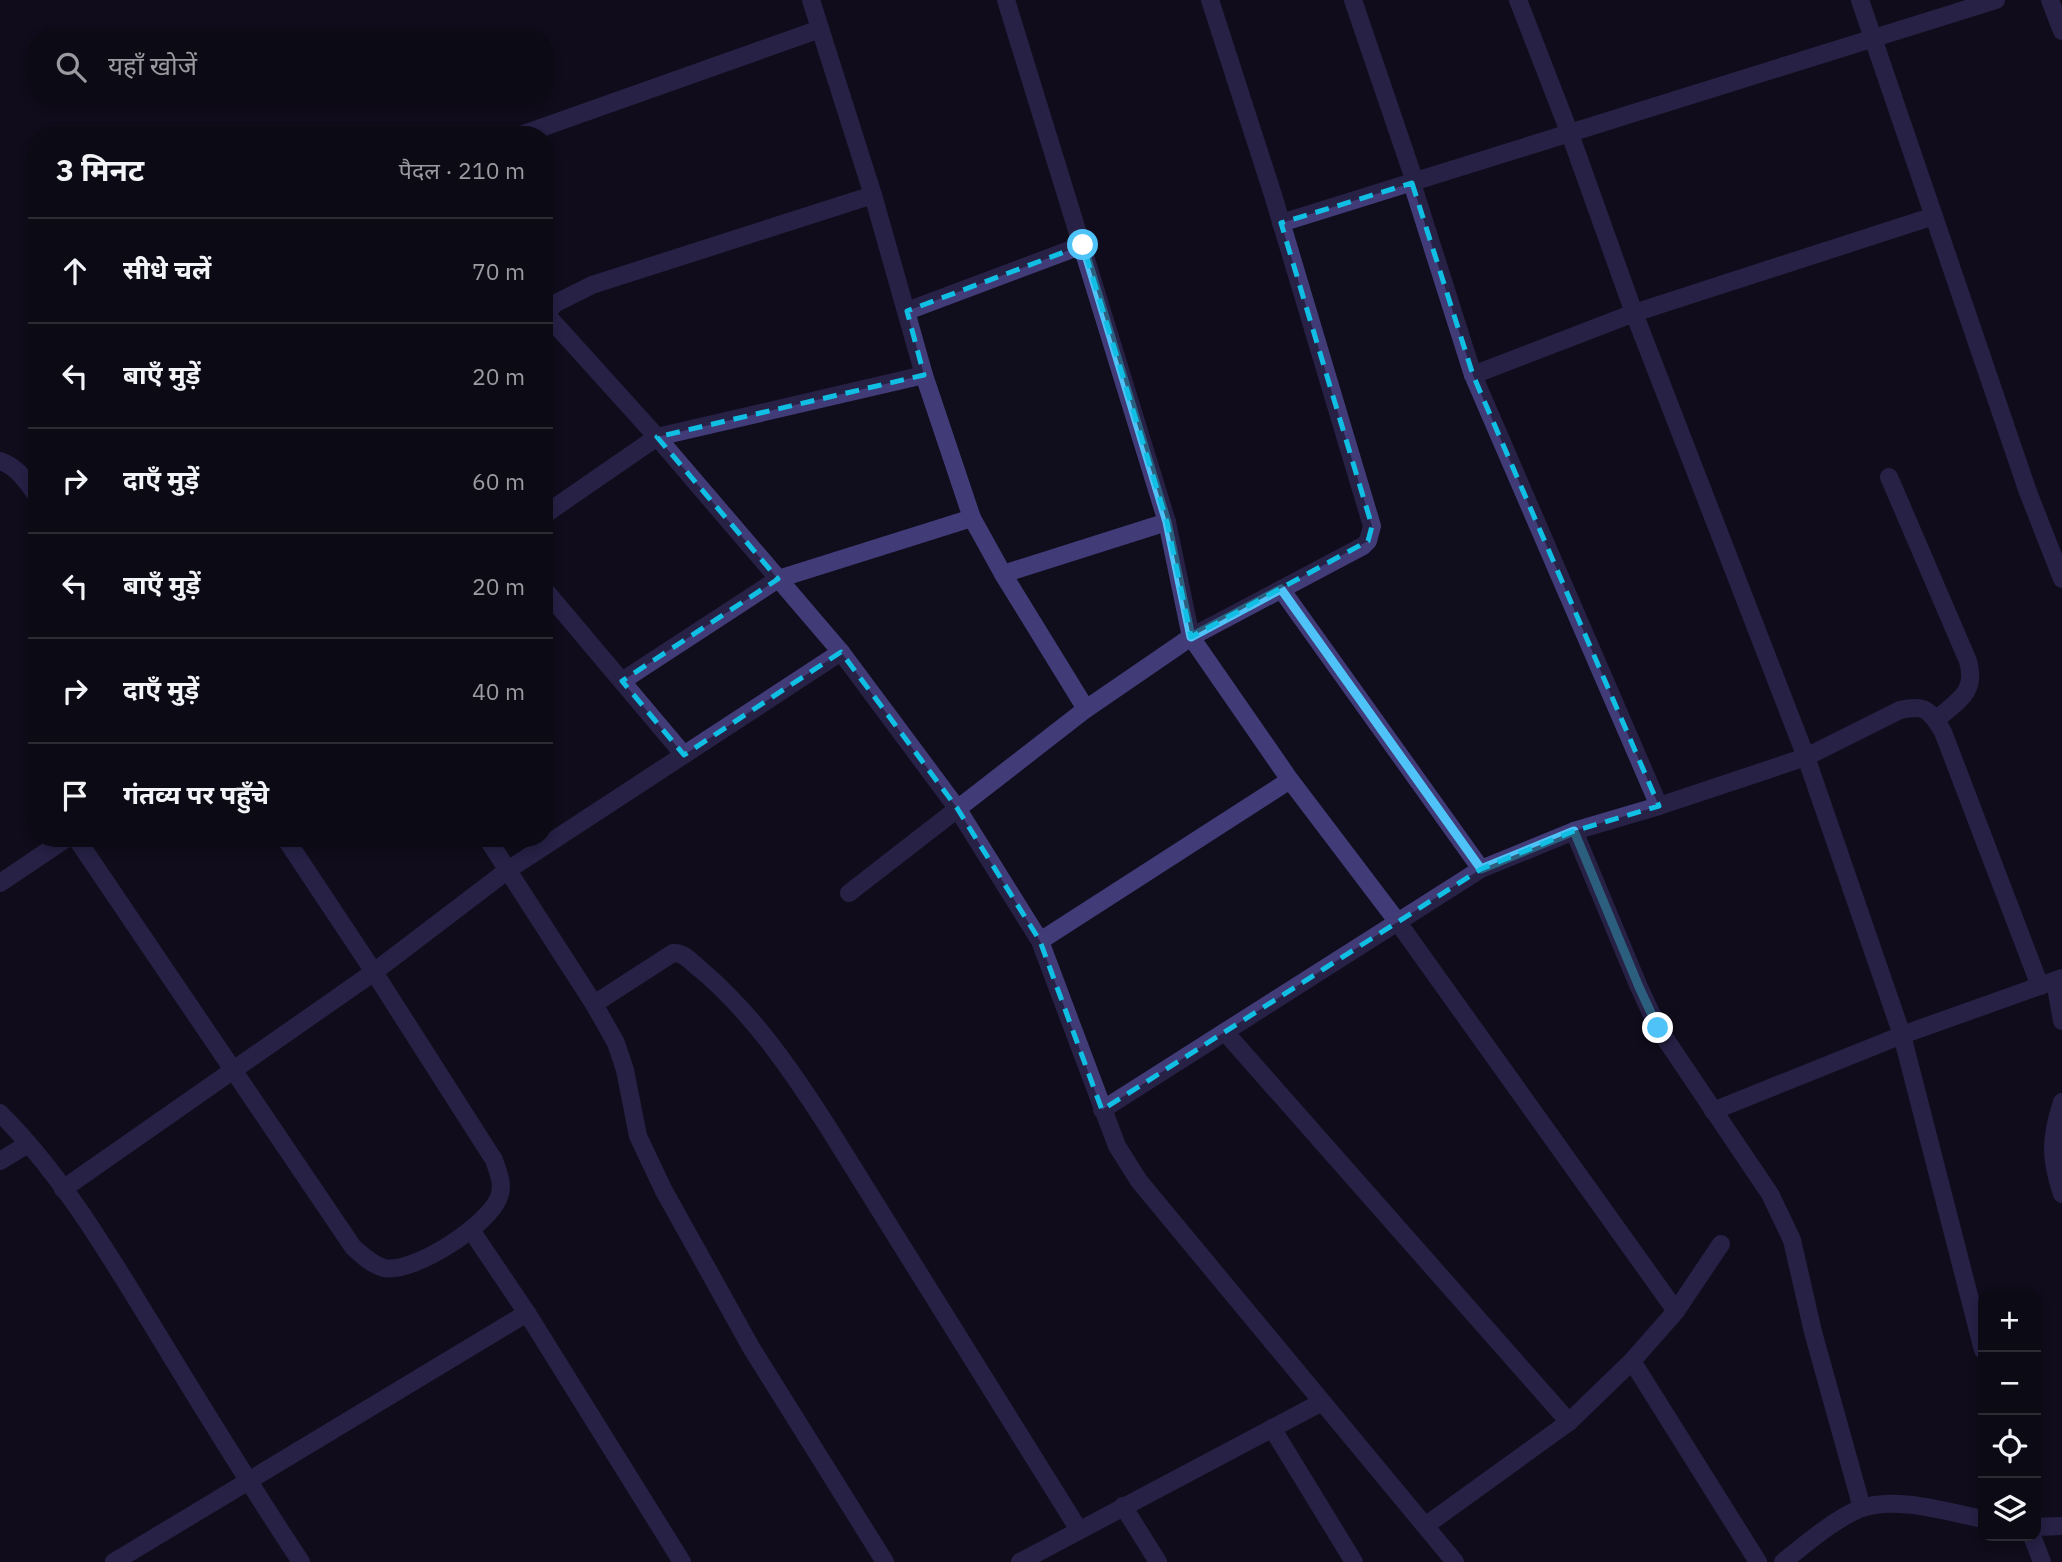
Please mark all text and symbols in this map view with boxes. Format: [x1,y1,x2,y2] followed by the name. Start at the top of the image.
[28,28,553,105] search box
[52,48,90,86] icon: search
[108,48,197,82] text: यहाँ खोजें
[56,150,144,189] text: 3 मिनट
[399,155,525,185] text: पैदल · 210 m
[1067,229,1098,260] route start
[56,252,94,290] icon: ahead
[123,252,211,286] text: सीधे चलें
[472,256,525,286] text: 70 m
[56,357,94,395] icon: left
[123,357,200,391] text: बाएँ मुड़ें
[472,361,525,391] text: 20 m
[56,462,94,500] icon: right
[123,462,199,496] text: दाएँ मुड़ें
[472,466,525,496] text: 60 m
[56,567,94,605] icon: left
[123,567,200,601] text: बाएँ मुड़ें
[472,571,525,601] text: 20 m
[56,672,94,710] icon: right
[123,672,199,706] text: दाएँ मुड़ें
[472,676,525,706] text: 40 m
[56,777,94,815] icon: arrive
[123,777,269,811] text: गंतव्य पर पहुँचे
[1642,1012,1673,1043] route end
[1978,1289,2041,1541] map controls
[1978,1289,2041,1352] button: +
[1978,1352,2041,1415] button: −
[1978,1415,2041,1478] button: locate
[1978,1478,2041,1541] button: layers

